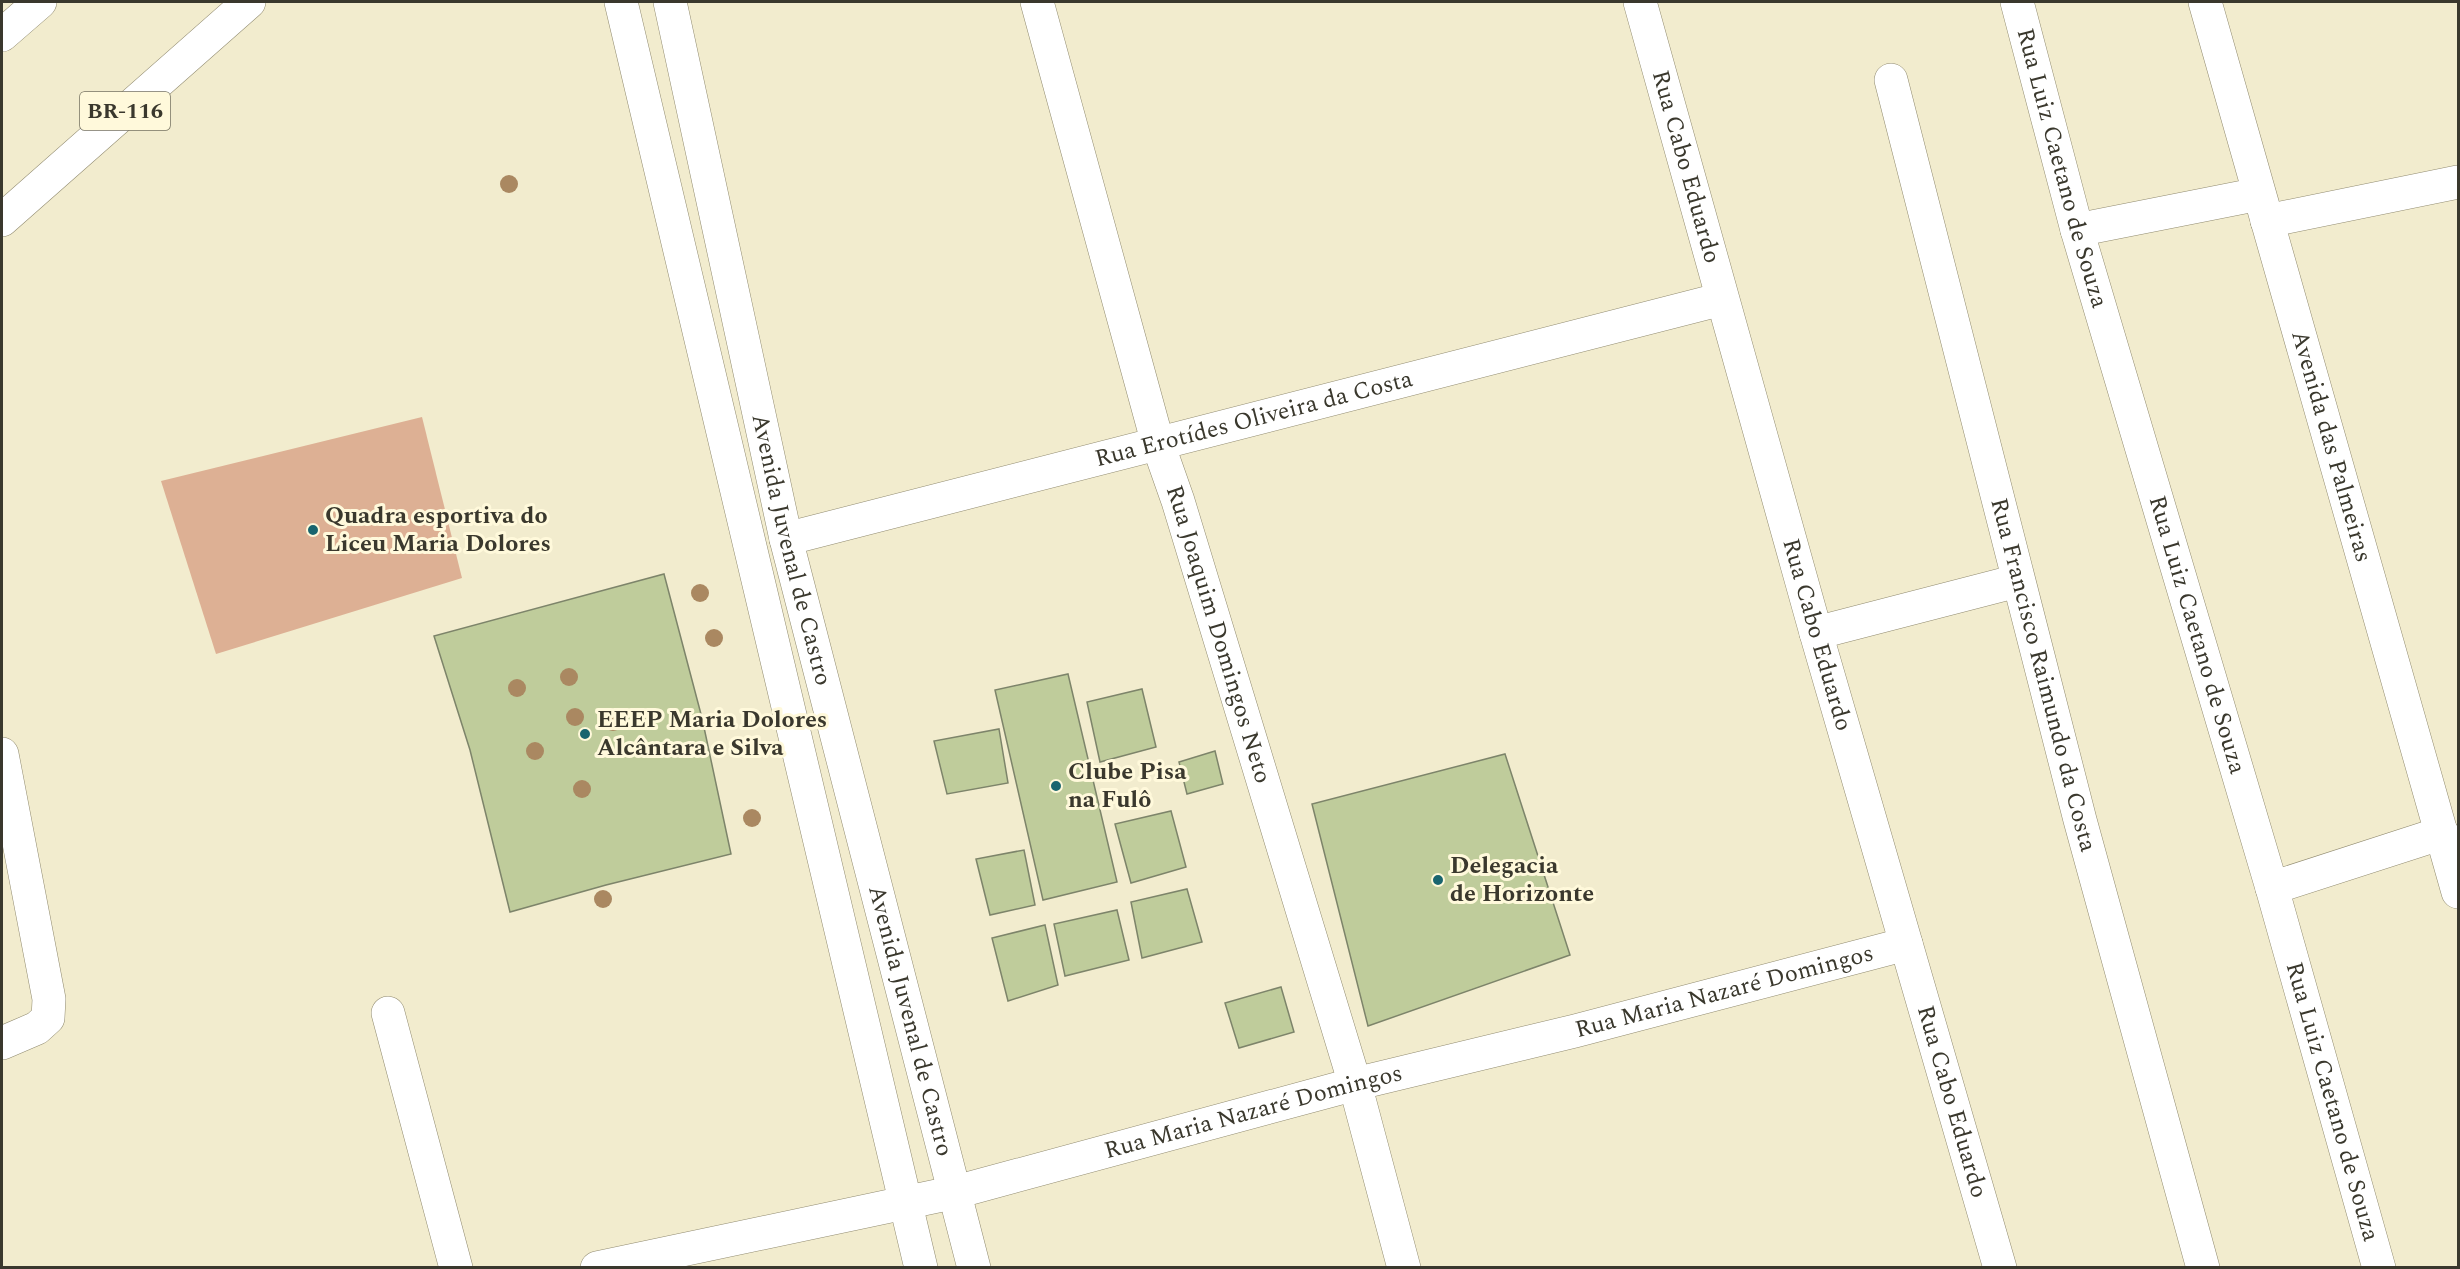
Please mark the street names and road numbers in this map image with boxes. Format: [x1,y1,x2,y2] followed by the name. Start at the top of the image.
[2007,24,2117,313] street label: Rua Luiz Caetano de Souza
[1642,66,1730,267] street label: Rua Cabo Eduardo
[80,92,170,130] road number: BR-116
[2281,326,2381,567] street label: Avenida das Palmeiras
[1091,361,1417,477] street label: Rua Erotídes Oliveira da Costa
[741,410,841,690] street label: Avenida Juvenal de Castro
[1156,480,1281,788] street label: Rua Joaquim Domingos Neto
[2139,491,2255,779] street label: Rua Luiz Caetano de Souza
[1980,494,2106,856] street label: Rua Francisco Raimundo da Costa
[1772,534,1862,735] street label: Rua Cabo Eduardo
[858,881,962,1160] street label: Avenida Juvenal de Castro
[1571,935,1877,1048] street label: Rua Maria Nazaré Domingos
[2276,958,2389,1246] street label: Rua Luiz Caetano de Souza
[1907,1001,1997,1202] street label: Rua Cabo Eduardo
[1100,1055,1406,1169] street label: Rua Maria Nazaré Domingos

